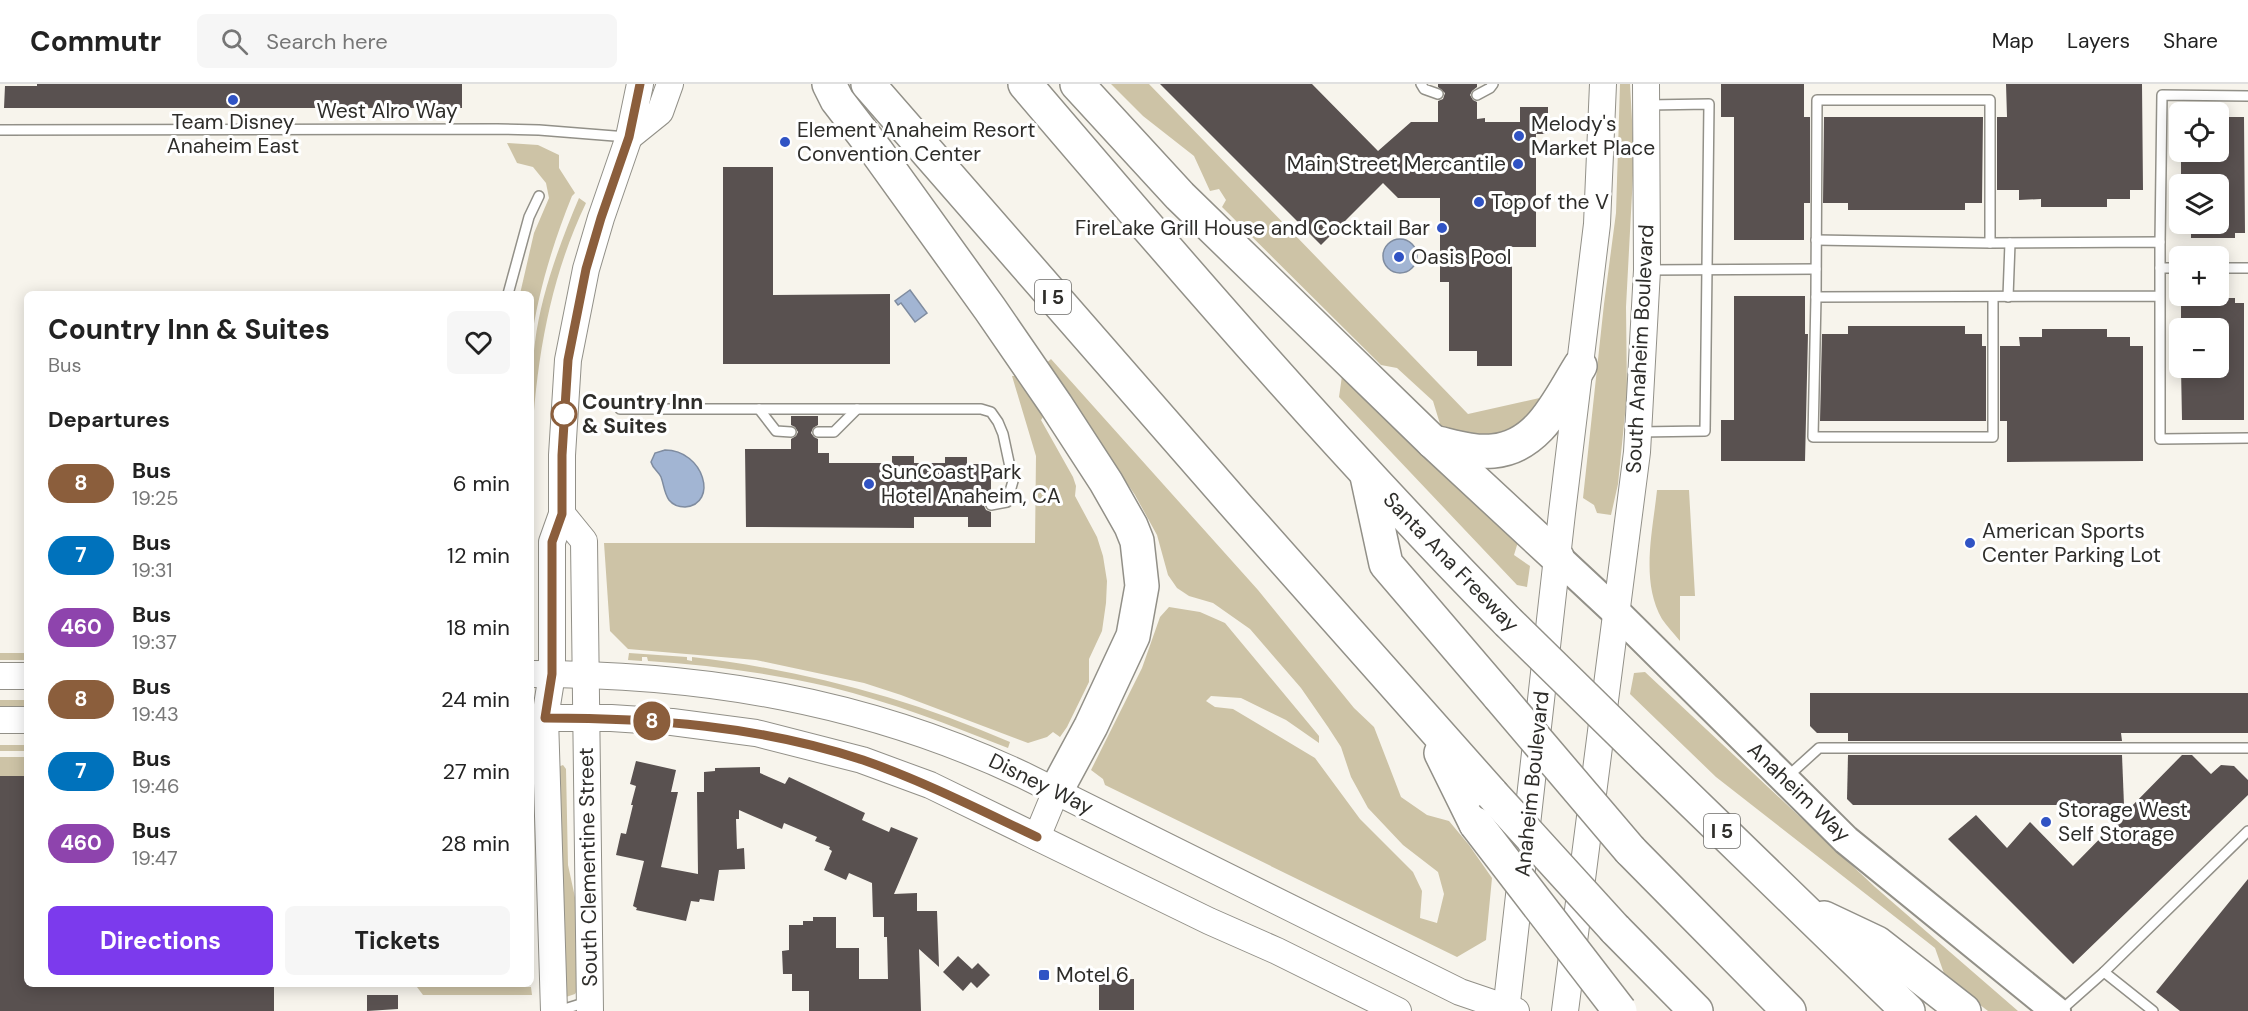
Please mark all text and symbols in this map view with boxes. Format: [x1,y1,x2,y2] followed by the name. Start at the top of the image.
[197,14,617,68] search box
[30,23,161,60] text: Commutr
[218,25,251,58] icon: search
[266,27,388,56] text: Search here
[1992,27,2034,55] text: Map
[2067,27,2130,55] text: Layers
[2163,27,2218,55] text: Share
[226,93,240,107] marker: Team Disney Anaheim East
[316,97,458,125] street label: West Alro Way
[2169,102,2229,378] map controls
[2169,102,2229,162] button: locate
[167,108,299,160] place label: Team Disney Anaheim East
[1531,110,1655,162] place label: Melody's Market Place
[797,116,1036,168] place label: Element Anaheim Resort Convention Center
[1512,129,1526,143] marker: Melody's Market Place
[778,135,792,149] marker: Element Anaheim Resort Convention Center
[1287,150,1506,178] place label: Main Street Mercantile
[1511,157,1525,171] marker: Main Street Mercantile
[2169,174,2229,234] button: layers
[1491,188,1609,216] place label: Top of the V
[1472,195,1486,209] marker: Top of the V
[1075,214,1430,242] place label: FireLake Grill House and Cocktail Bar
[1435,221,1449,235] marker: FireLake Grill House and Cocktail Bar
[1619,224,1661,474] street label: South Anaheim Boulevard
[1411,243,1512,271] place label: Oasis Pool
[2169,246,2229,306] button: +
[1392,250,1406,264] marker: Oasis Pool
[1035,280,1071,314] road number: I 5
[48,311,330,348] text: Country Inn & Suites
[447,311,510,374] button: heart
[2169,318,2229,378] button: −
[48,352,82,378] text: Bus
[582,388,703,440] place label: Country Inn & Suites
[551,401,577,427] marker: Country Inn & Suites
[48,405,170,434] text: Departures
[132,456,171,485] text: Bus
[881,458,1061,510] place label: SunCoast Park Hotel Anaheim, CA
[74,469,88,497] text: 8
[453,469,510,498] text: 6 min
[862,477,876,491] marker: SunCoast Park Hotel Anaheim, CA
[132,485,179,511] text: 19:25
[1377,486,1525,638] street label: Santa Ana Freeway
[1982,517,2161,569] place label: American Sports Center Parking Lot
[132,528,171,557] text: Bus
[1963,536,1977,550] marker: American Sports Center Parking Lot
[75,541,87,569] text: 7
[447,541,510,570] text: 12 min
[132,557,173,583] text: 19:31
[132,600,171,629] text: Bus
[60,613,102,641] text: 460
[446,613,510,642] text: 18 min
[132,629,177,655] text: 19:37
[132,672,171,701] text: Bus
[74,685,88,713] text: 8
[441,685,510,714] text: 24 min
[1508,690,1556,878] street label: Anaheim Boulevard
[132,701,179,727] text: 19:43
[632,702,672,740] line badge: 8
[645,707,659,735] text: 8
[1741,736,1857,848] street label: Anaheim Way
[132,744,171,773] text: Bus
[572,747,604,987] street label: South Clementine Street
[984,747,1098,821] street label: Disney Way
[75,757,87,785] text: 7
[443,757,510,786] text: 27 min
[132,773,180,799] text: 19:46
[2058,796,2188,848] place label: Storage West Self Storage
[1704,814,1740,848] road number: I 5
[2039,815,2053,829] marker: Storage West Self Storage
[132,816,171,845] text: Bus
[60,829,102,857] text: 460
[441,829,510,858] text: 28 min
[132,845,178,871] text: 19:47
[48,906,273,975] button: Directions
[285,906,510,975] button: Tickets
[1056,961,1129,989] place label: Motel 6
[1037,968,1051,982] marker: Motel 6

